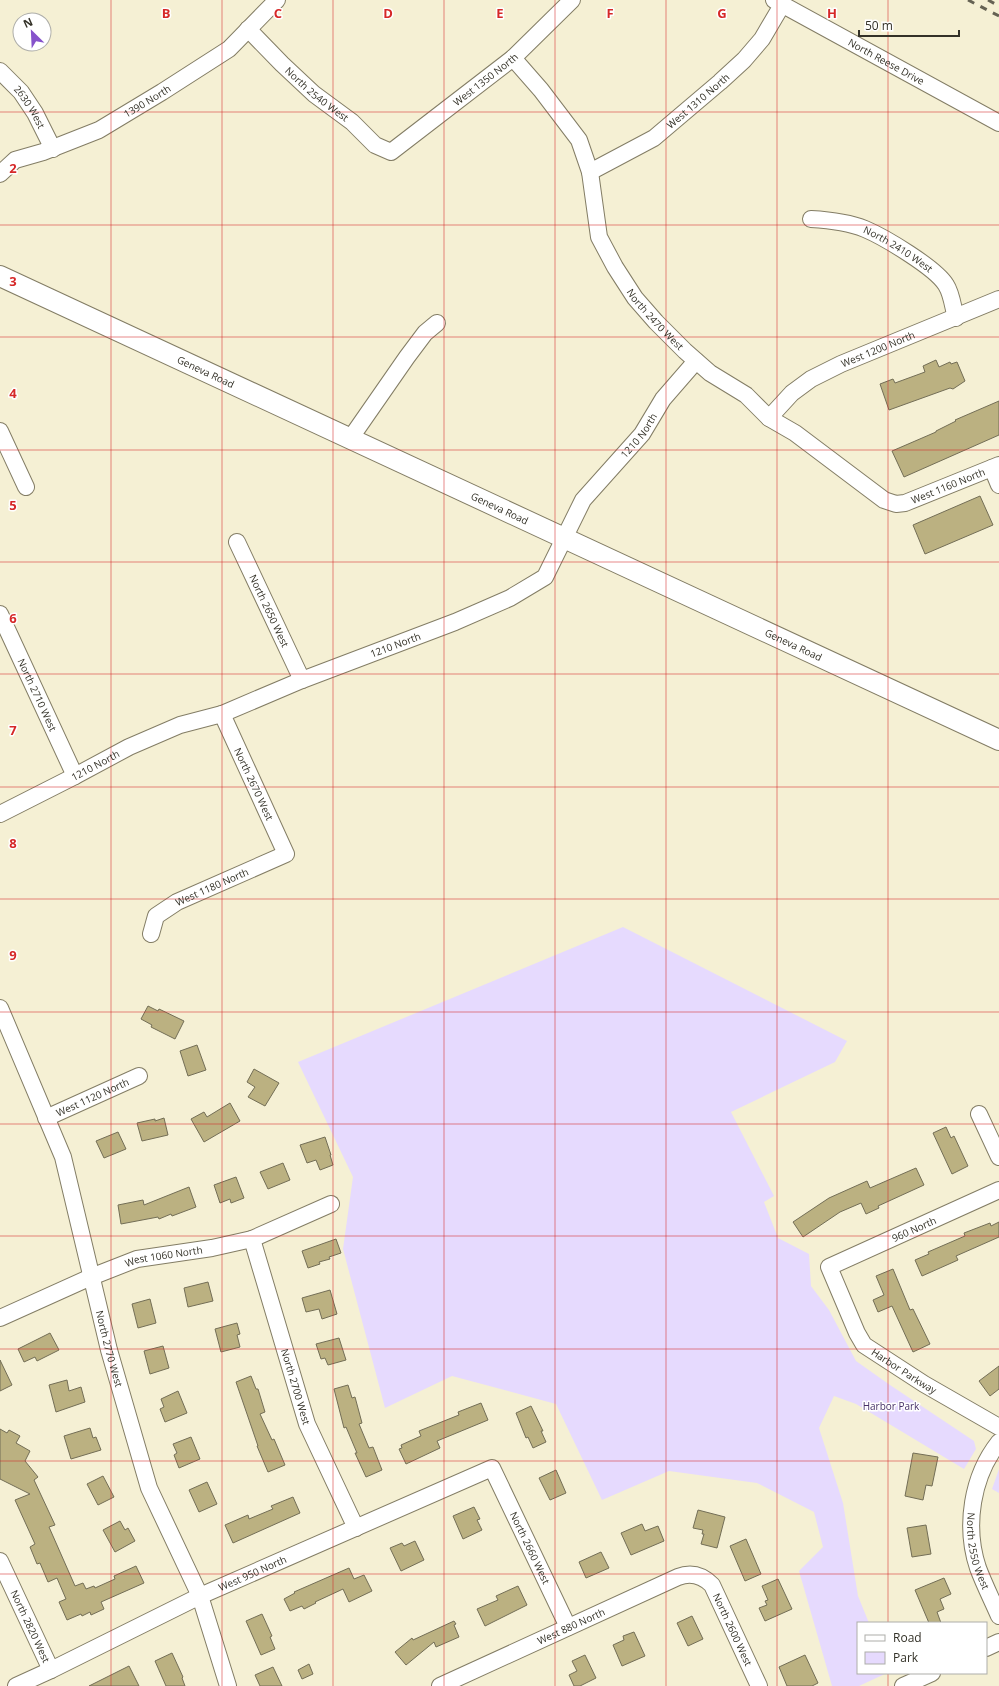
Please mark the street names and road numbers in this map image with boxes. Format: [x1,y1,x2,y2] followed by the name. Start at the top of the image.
[846,35,927,88] street label: North Reese Drive
[450,50,521,109] street label: West 1350 North
[282,64,352,125] street label: North 2540 West
[663,70,732,132] street label: West 1310 North
[121,81,173,121] street label: 1390 North
[11,82,49,131] street label: 2630 West
[861,222,936,276] street label: North 2410 West
[624,286,687,353] street label: North 2470 West
[839,327,917,370] street label: West 1200 North
[175,352,237,391] street label: Geneva Road
[617,410,660,461] street label: 1210 North
[909,464,987,507] street label: West 1160 North
[469,489,531,527] street label: Geneva Road
[246,572,293,650] street label: North 2650 West
[763,625,825,664] street label: Geneva Road
[368,629,422,661] street label: 1210 North
[15,656,60,734] street label: North 2710 West
[231,745,277,823] street label: North 2670 West
[69,746,122,784] street label: 1210 North
[173,864,251,909] street label: West 1180 North
[54,1074,131,1120] street label: West 1120 North
[890,1213,938,1245] street label: 960 North
[123,1242,203,1270] street label: West 1060 North
[93,1309,126,1389] street label: North 2770 West
[869,1345,940,1397] street label: Harbor Parkway
[278,1347,314,1427] street label: North 2700 West
[507,1509,554,1587] street label: North 2660 West
[964,1512,993,1592] street label: North 2550 West
[216,1552,289,1594] street label: West 950 North
[8,1588,54,1665] street label: North 2820 West
[710,1591,756,1668] street label: North 2600 West
[535,1604,607,1648] street label: West 880 North

